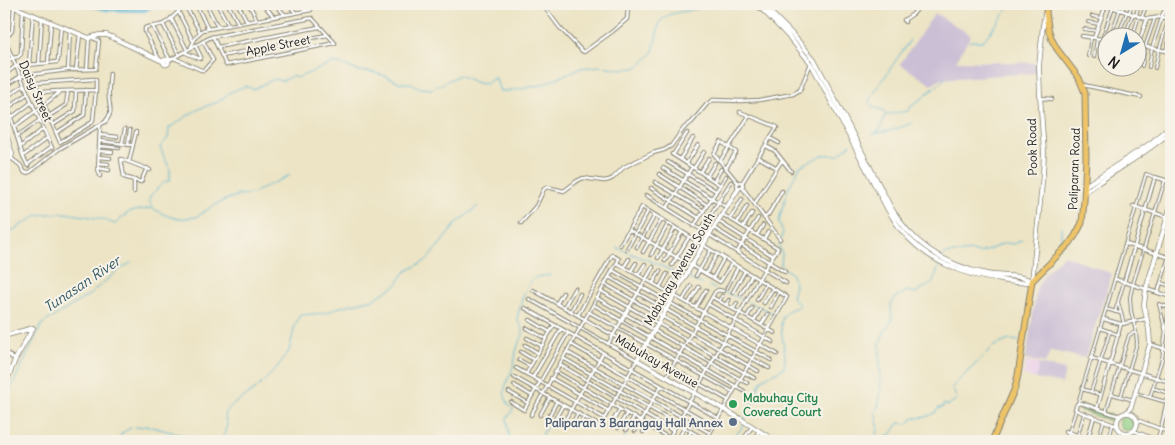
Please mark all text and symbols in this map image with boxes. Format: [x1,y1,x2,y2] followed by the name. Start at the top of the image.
[1098,28,1148,78] north arrow
[244,31,312,59] street label: Apple Street
[1105,52,1123,72] text: N
[16,58,56,124] street label: Daisy Street
[1024,118,1040,176] street label: Pook Road
[1065,128,1083,210] street label: Paliparan Road
[641,210,718,328] street label: Mabuhay Avenue South
[40,251,126,316] water label: Tunasan River
[613,331,701,391] street label: Mabuhay Avenue
[743,390,822,419] place label: Mabuhay City Covered Court
[727,398,739,410] marker: Mabuhay City Covered Court
[545,415,723,431] place label: Paliparan 3 Barangay Hall Annex
[727,416,739,428] marker: Paliparan 3 Barangay Hall Annex

